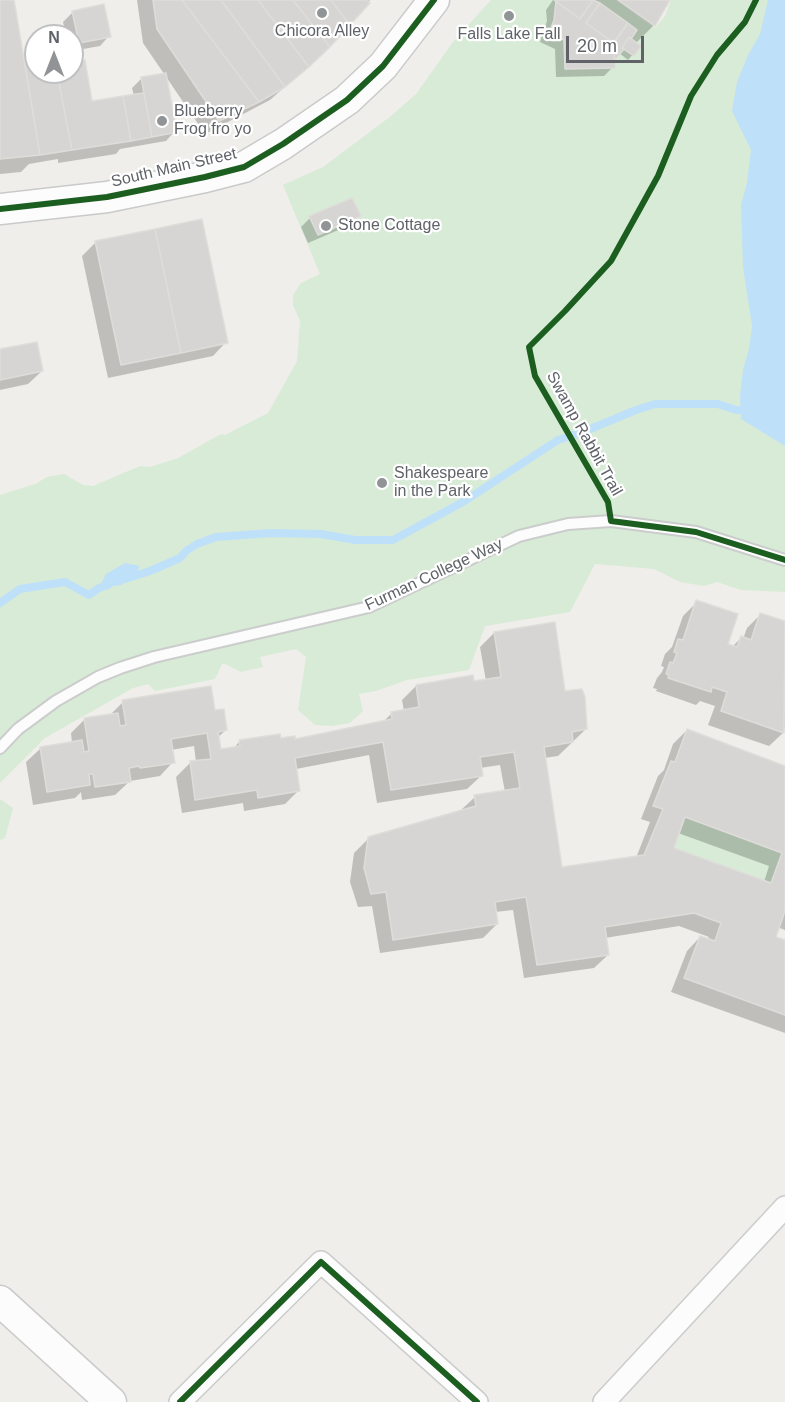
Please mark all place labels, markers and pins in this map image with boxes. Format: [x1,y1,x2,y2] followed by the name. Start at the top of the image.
[315,6,329,20] marker: Chicora Alley
[502,9,516,23] marker: Falls Lake Fall
[275,22,369,42] place label: Chicora Alley
[457,25,561,45] place label: Falls Lake Fall
[174,102,251,140] place label: Blueberry Frog fro yo
[155,114,169,128] marker: Blueberry Frog fro yo
[338,216,440,236] place label: Stone Cottage
[319,219,333,233] marker: Stone Cottage
[394,464,488,502] place label: Shakespeare in the Park
[375,476,389,490] marker: Shakespeare in the Park

